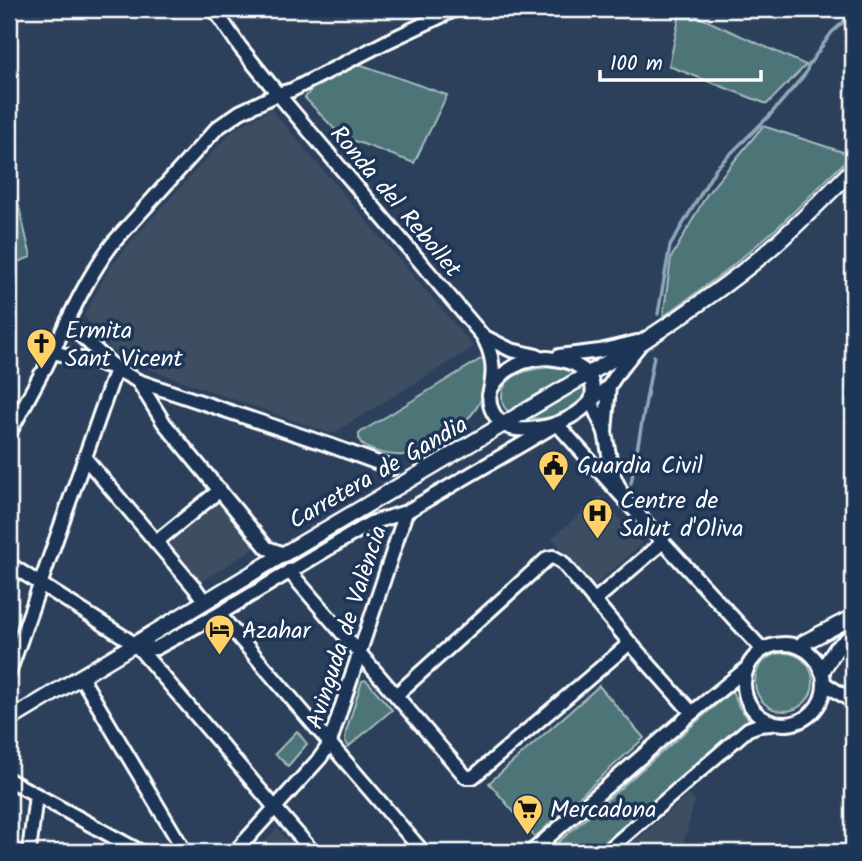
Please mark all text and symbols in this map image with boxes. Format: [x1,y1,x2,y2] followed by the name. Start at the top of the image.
[600,38,760,82] scale bar
[610,48,663,81] text: 100 m
[319,117,471,287] street label: Ronda del Rebollet
[65,312,183,379] place label: Ermita Sant Vicent
[25,327,59,371] church icon: Ermita Sant Vicent
[282,406,476,541] street label: Carretera de Gandia
[577,447,703,486] place label: Guardia Civil
[537,448,571,492] public building icon: Guardia Civil
[620,482,743,549] place label: Centre de Salut d'Oliva
[580,497,614,541] hospital icon: Centre de Salut d'Oliva
[296,520,399,734] street label: Avinguda de València
[242,612,313,651] place label: Azahar
[202,613,236,657] hotel icon: Azahar
[550,791,657,830] place label: Mercadona
[510,792,544,836] supermarket icon: Mercadona

